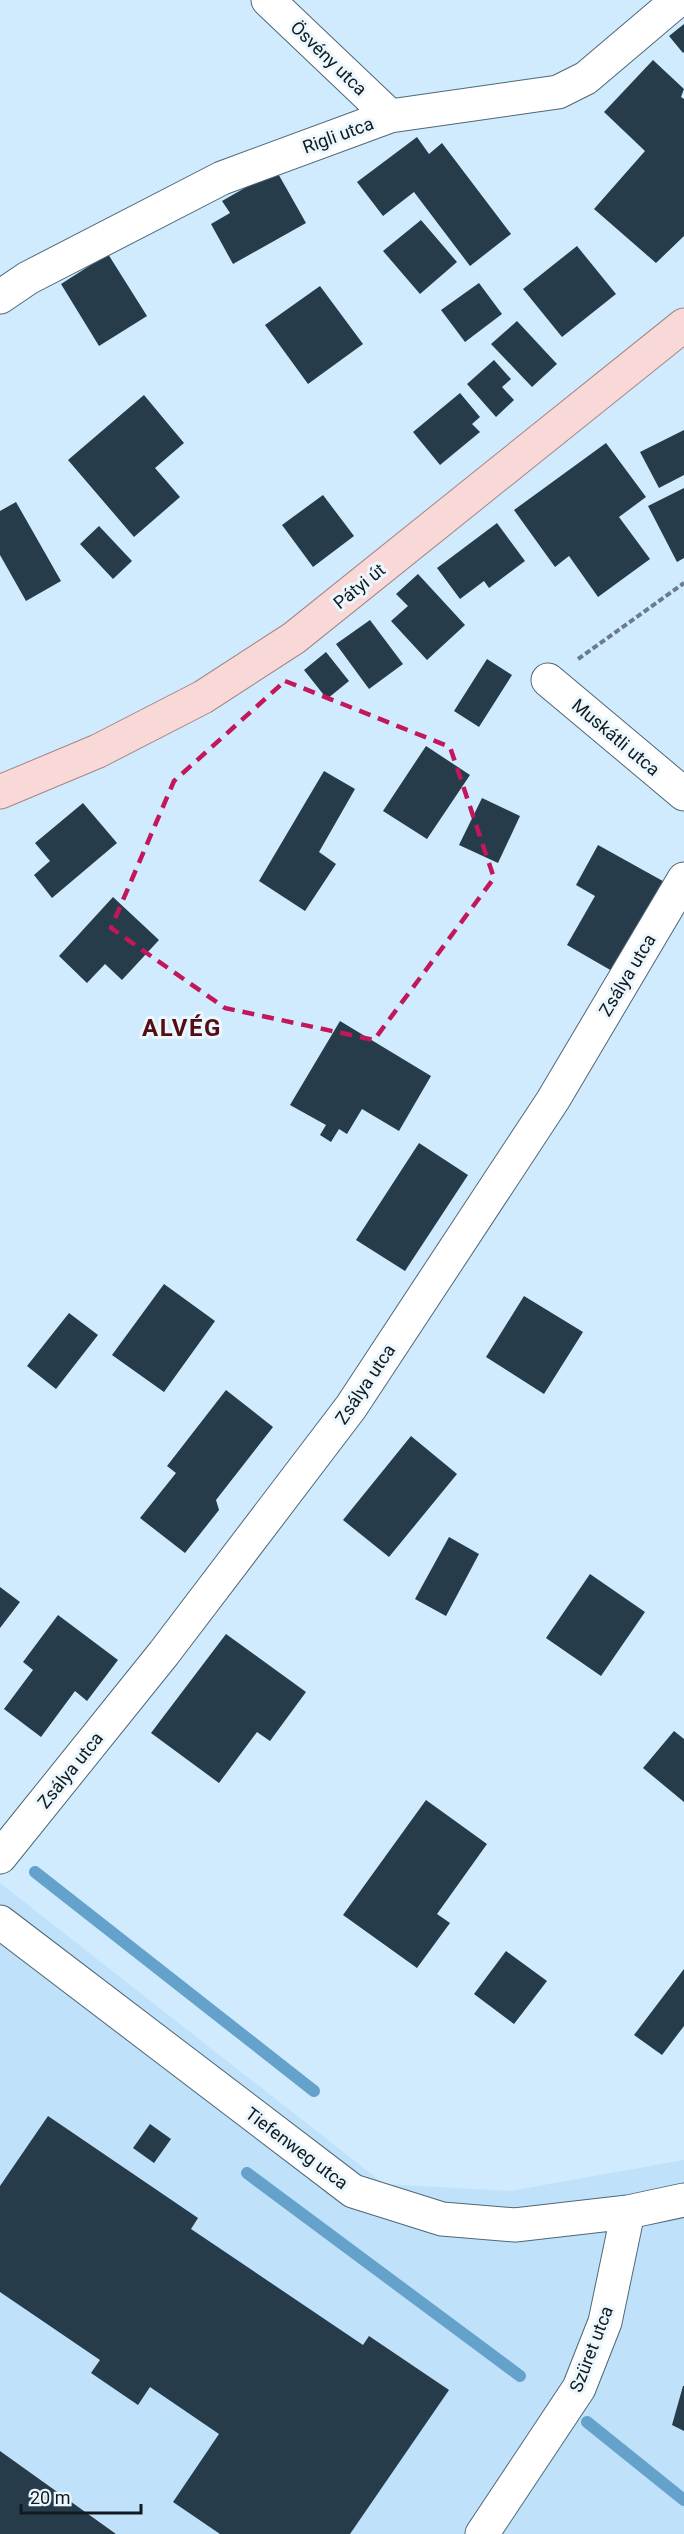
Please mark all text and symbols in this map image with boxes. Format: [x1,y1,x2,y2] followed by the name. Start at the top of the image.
[287,16,371,100] street label: Ösvény utca
[300,113,376,157] street label: Rigli utca
[329,559,389,613] street label: Pátyi út
[568,694,664,780] street label: Muskátli utca
[594,930,660,1020] street label: Zsálya utca
[142,1014,222,1042] district label: ALVÉG
[331,1340,399,1428] street label: Zsálya utca
[33,1728,107,1812] street label: Zsálya utca
[242,2103,352,2193] street label: Tiefenweg utca
[565,2303,617,2395] street label: Szüret utca
[21,2477,141,2515] scale bar
[30,2487,70,2508] text: 20 m

